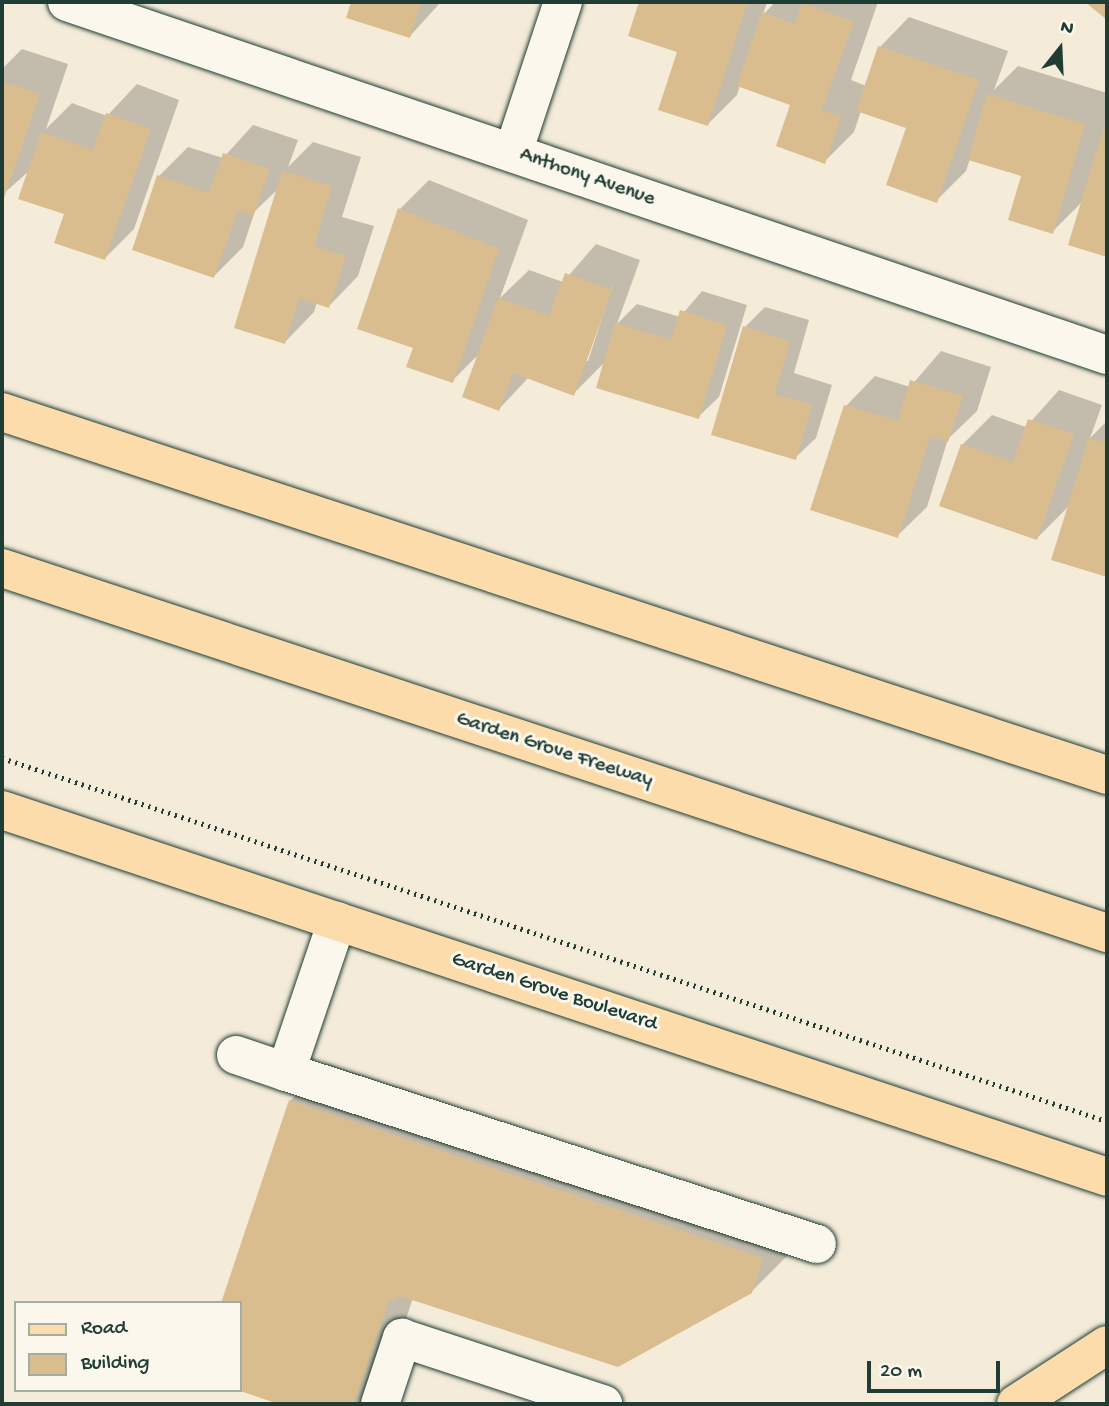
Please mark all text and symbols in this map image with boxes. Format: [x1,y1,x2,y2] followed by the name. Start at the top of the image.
[1025,14,1095,84] north arrow
[1057,16,1076,41] text: N
[516,143,658,213] street label: Anthony Avenue
[453,707,655,795] street label: Garden Grove Freeway
[448,948,660,1038] street label: Garden Grove Boulevard
[14,1301,242,1392] legend
[81,1317,127,1342] text: Road
[871,1346,1004,1390] scale bar
[81,1352,150,1377] text: Building
[880,1360,922,1385] text: 20 m

